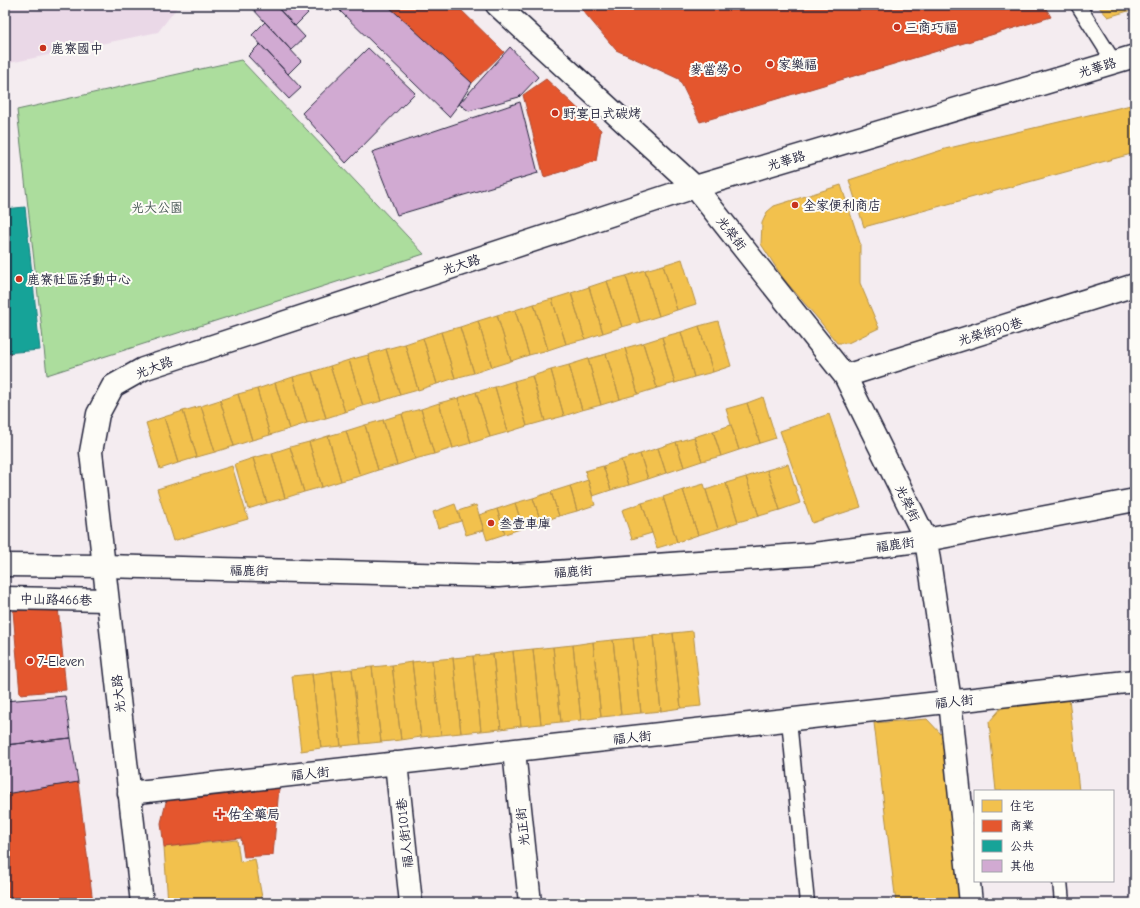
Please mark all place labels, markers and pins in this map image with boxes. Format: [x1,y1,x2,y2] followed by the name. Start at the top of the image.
[905,20,957,35] place label: 三商巧福
[892,22,902,32] marker: 三商巧福
[51,41,103,56] place label: 鹿寮國中
[38,43,48,53] marker: 鹿寮國中
[778,57,817,72] place label: 家樂福
[765,59,775,69] marker: 家樂福
[690,62,729,77] place label: 麥當勞
[732,64,742,74] marker: 麥當勞
[563,106,641,121] place label: 野宴日式碳烤
[550,108,560,118] marker: 野宴日式碳烤
[803,198,881,213] place label: 全家便利商店
[790,200,800,210] marker: 全家便利商店
[27,272,131,287] place label: 鹿寮社區活動中心
[14,274,24,284] marker: 鹿寮社區活動中心
[499,516,551,531] place label: 叁壹車庫
[486,518,496,528] marker: 叁壹車庫
[38,654,84,669] place label: 7-Eleven
[25,656,35,666] marker: 7-Eleven
[228,807,280,822] place label: 佑全藥局
[215,809,225,819] marker: 佑全藥局

